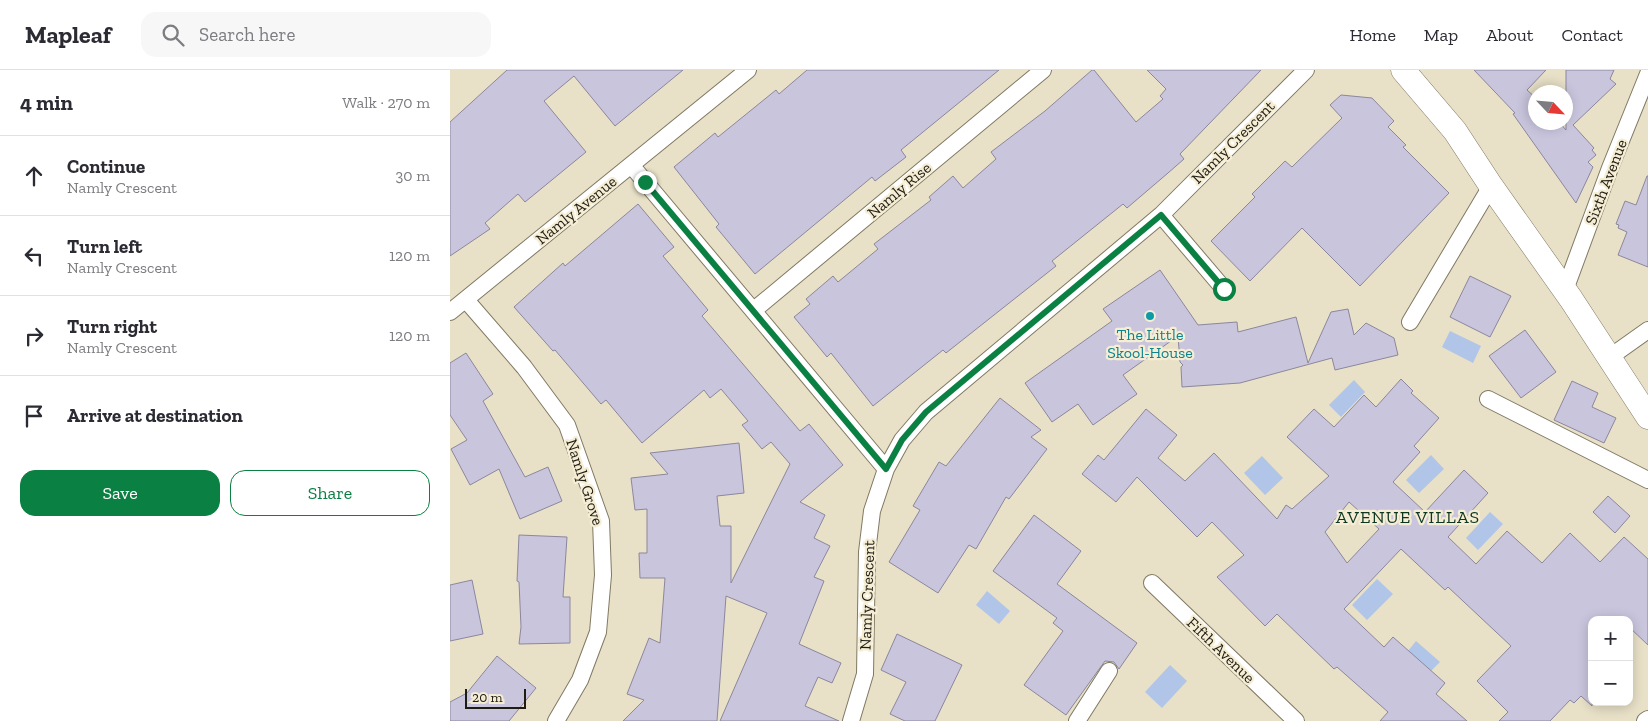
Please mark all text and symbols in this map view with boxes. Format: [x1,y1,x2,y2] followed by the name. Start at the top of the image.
[141,12,491,57] search box
[25,20,111,49] text: Mapleaf
[159,21,187,49] icon: search
[199,23,295,46] text: Search here
[1349,24,1396,46] text: Home
[1424,24,1458,46] text: Map
[1486,24,1533,46] text: About
[1561,24,1623,46] text: Contact
[1528,85,1573,130] north arrow
[20,90,73,115] text: 4 min
[342,93,430,112] text: Walk · 270 m
[1187,96,1279,188] street label: Namly Crescent
[1581,137,1631,227] street label: Sixth Avenue
[67,155,145,178] text: Continue
[863,158,935,222] street label: Namly Rise
[20,162,48,190] icon: ahead
[396,166,430,185] text: 30 m
[634,171,657,194] route end
[532,172,620,248] street label: Namly Avenue
[67,178,177,197] text: Namly Crescent
[67,235,142,258] text: Turn left
[20,242,48,270] icon: left
[389,246,430,265] text: 120 m
[67,258,177,277] text: Namly Crescent
[1213,278,1236,301] route start
[1144,310,1156,322] marker: The Little Skool-House
[67,315,157,338] text: Turn right
[20,322,48,350] icon: right
[1107,325,1193,362] place label: The Little Skool-House
[389,326,430,345] text: 120 m
[67,338,177,357] text: Namly Crescent
[20,402,48,430] icon: arrive
[67,404,243,427] text: Arrive at destination
[562,436,608,528] street label: Namly Grove
[20,470,220,516] button: Save
[230,470,430,516] button: Share
[1336,506,1480,528] district label: AVENUE VILLAS
[856,540,878,650] street label: Namly Crescent
[1183,613,1259,687] street label: Fifth Avenue
[1588,616,1633,706] map controls
[1588,616,1633,661] button: +
[1588,661,1633,706] button: −
[465,686,526,709] scale bar
[472,689,503,706] text: 20 m

